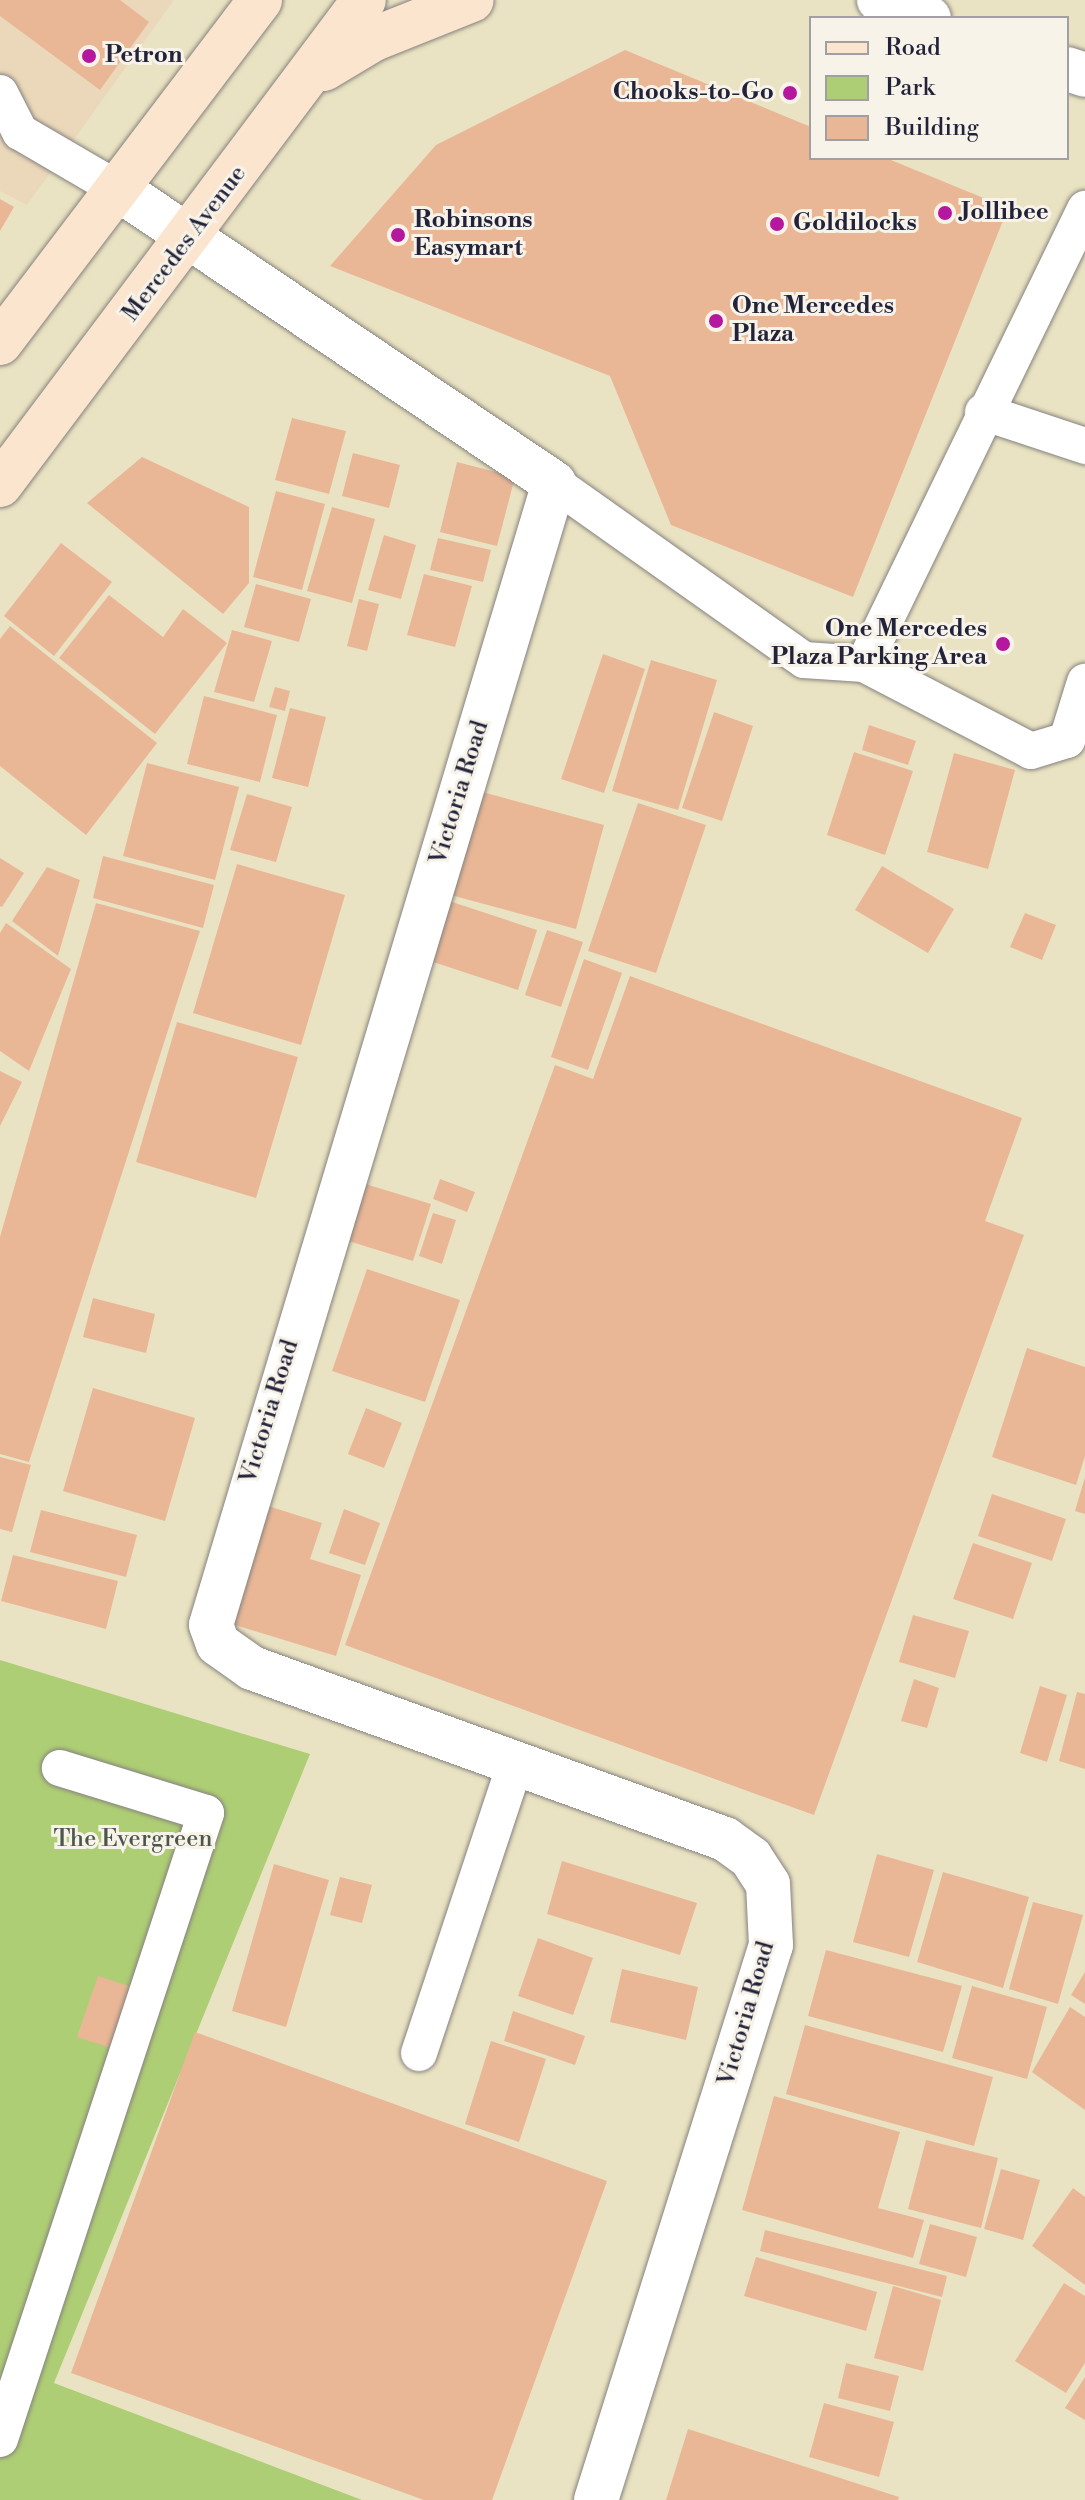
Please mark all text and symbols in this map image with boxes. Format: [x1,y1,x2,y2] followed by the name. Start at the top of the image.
[809,16,1069,160] legend
[885,33,941,63] text: Road
[105,42,183,70] place label: Petron
[80,47,98,65] marker: Petron
[885,73,935,103] text: Park
[613,79,774,107] place label: Chooks-to-Go
[781,84,799,102] marker: Chooks-to-Go
[885,113,979,143] text: Building
[117,160,253,328] street label: Mercedes Avenue
[961,199,1049,227] place label: Jollibee
[936,204,954,222] marker: Jollibee
[414,207,533,263] place label: Robinsons Easymart
[793,210,917,238] place label: Goldilocks
[768,215,786,233] marker: Goldilocks
[389,226,407,244] marker: Robinsons Easymart
[732,293,894,349] place label: One Mercedes Plaza
[707,312,725,330] marker: One Mercedes Plaza
[771,616,987,672] place label: One Mercedes Plaza Parking Area
[994,635,1012,653] marker: One Mercedes Plaza Parking Area
[424,718,496,868] street label: Victoria Road
[234,1337,306,1487] street label: Victoria Road
[53,1826,213,1854] park label: The Evergreen
[713,1938,781,2090] street label: Victoria Road

